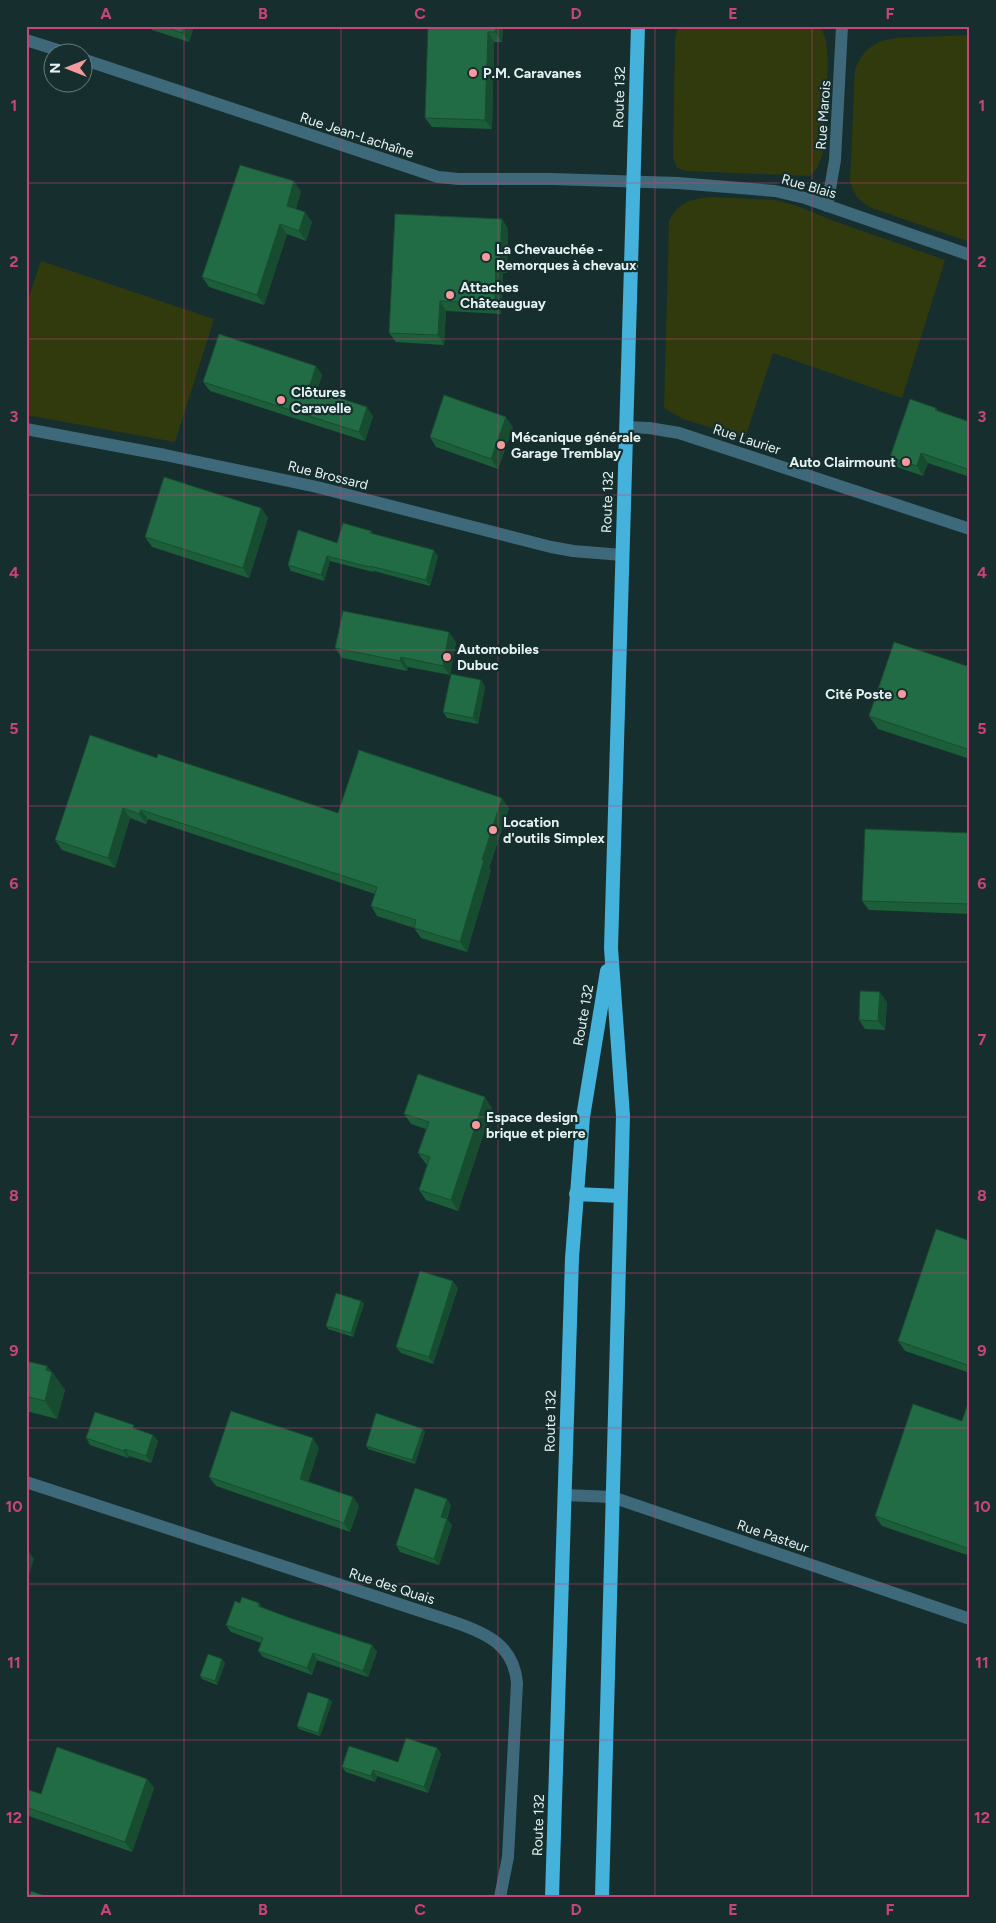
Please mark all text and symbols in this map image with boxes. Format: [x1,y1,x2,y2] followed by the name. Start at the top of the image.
[100,4,112,23] text: A
[258,4,268,23] text: B
[414,4,426,23] text: C
[570,4,582,23] text: D
[728,4,738,23] text: E
[886,4,895,23] text: F
[42,42,92,92] north arrow
[47,63,64,73] text: N
[483,65,582,82] place label: P.M. Caravanes
[610,66,629,128] street label: Route 132
[467,67,479,79] marker: P.M. Caravanes
[813,80,834,150] street label: Rue Marois
[11,96,17,115] text: 1
[979,96,985,115] text: 1
[298,109,416,162] street label: Rue Jean-Lachaîne
[779,171,838,202] street label: Rue Blais
[496,241,637,274] place label: La Chevauchée - Remorques à chevaux
[480,251,492,263] marker: La Chevauchée - Remorques à chevaux
[9,252,19,271] text: 2
[977,252,987,271] text: 2
[460,279,547,312] place label: Attaches Châteauguay
[444,289,456,301] marker: Attaches Châteauguay
[291,384,351,417] place label: Clôtures Caravelle
[275,394,287,406] marker: Clôtures Caravelle
[10,407,19,426] text: 3
[978,407,987,426] text: 3
[711,421,783,458] street label: Rue Laurier
[511,429,641,462] place label: Mécanique générale Garage Tremblay
[495,439,507,451] marker: Mécanique générale Garage Tremblay
[789,454,896,471] place label: Auto Clairmount
[900,456,912,468] marker: Auto Clairmount
[286,457,370,494] street label: Rue Brossard
[598,471,617,533] street label: Route 132
[9,563,19,582] text: 4
[977,563,987,582] text: 4
[457,641,539,674] place label: Automobiles Dubuc
[441,651,453,663] marker: Automobiles Dubuc
[825,686,892,703] place label: Cité Poste
[896,688,908,700] marker: Cité Poste
[9,719,19,738] text: 5
[977,719,987,738] text: 5
[503,814,605,847] place label: Location d'outils Simplex
[487,824,499,836] marker: Location d'outils Simplex
[9,874,19,893] text: 6
[977,874,987,893] text: 6
[570,983,597,1047] street label: Route 132
[10,1030,19,1049] text: 7
[978,1030,987,1049] text: 7
[486,1109,586,1142] place label: Espace design brique et pierre
[470,1119,482,1131] marker: Espace design brique et pierre
[9,1186,19,1205] text: 8
[977,1186,987,1205] text: 8
[9,1341,19,1360] text: 9
[977,1341,987,1360] text: 9
[541,1390,560,1452] street label: Route 132
[5,1497,23,1516] text: 10
[973,1497,991,1516] text: 10
[735,1516,811,1557] street label: Rue Pasteur
[347,1565,437,1608] street label: Rue des Quais
[7,1653,21,1672] text: 11
[975,1653,989,1672] text: 11
[529,1794,548,1856] street label: Route 132
[6,1808,22,1827] text: 12
[974,1808,990,1827] text: 12
[100,1900,112,1919] text: A
[258,1900,268,1919] text: B
[414,1900,426,1919] text: C
[570,1900,582,1919] text: D
[728,1900,738,1919] text: E
[886,1900,895,1919] text: F

